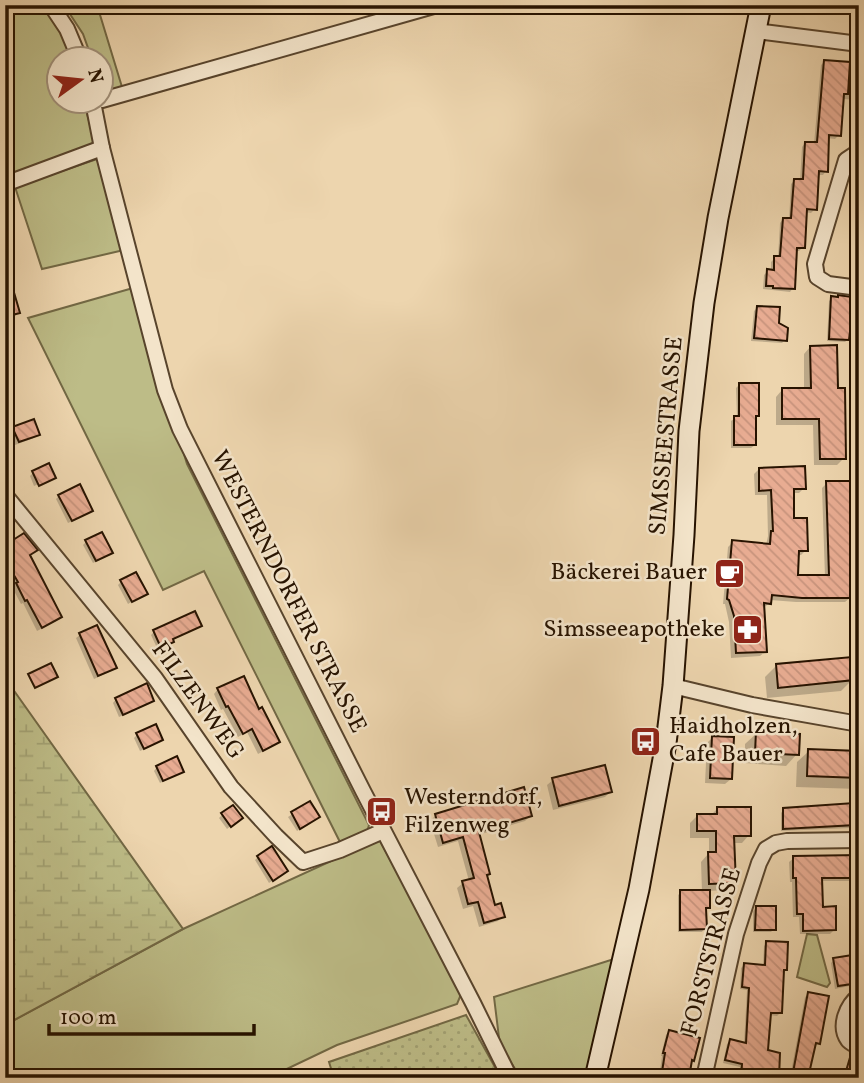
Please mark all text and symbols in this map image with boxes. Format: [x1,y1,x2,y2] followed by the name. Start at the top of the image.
[46,46,116,116] north arrow
[80,66,109,86] text: N
[641,335,693,537] street label: SIMSSEESTRASSE
[202,445,374,739] street label: WESTERNDORFER STRASSE
[551,556,707,590] place label: Bäckerei Bauer
[713,556,747,590] cafe icon: Bäckerei Bauer
[543,613,725,647] place label: Simsseeapotheke
[731,613,765,647] pharmacy icon: Simsseeapotheke
[142,635,252,767] street label: FILZENWEG
[669,710,798,772] place label: Haidholzen, Cafe Bauer
[629,724,663,758] bus stop icon: Haidholzen, Cafe Bauer
[404,781,543,843] place label: Westerndorf, Filzenweg
[364,795,398,829] bus stop icon: Westerndorf, Filzenweg
[673,864,751,1040] street label: FORSTSTRASSE
[49,992,254,1036] scale bar
[60,1004,117,1033] text: 100 m

